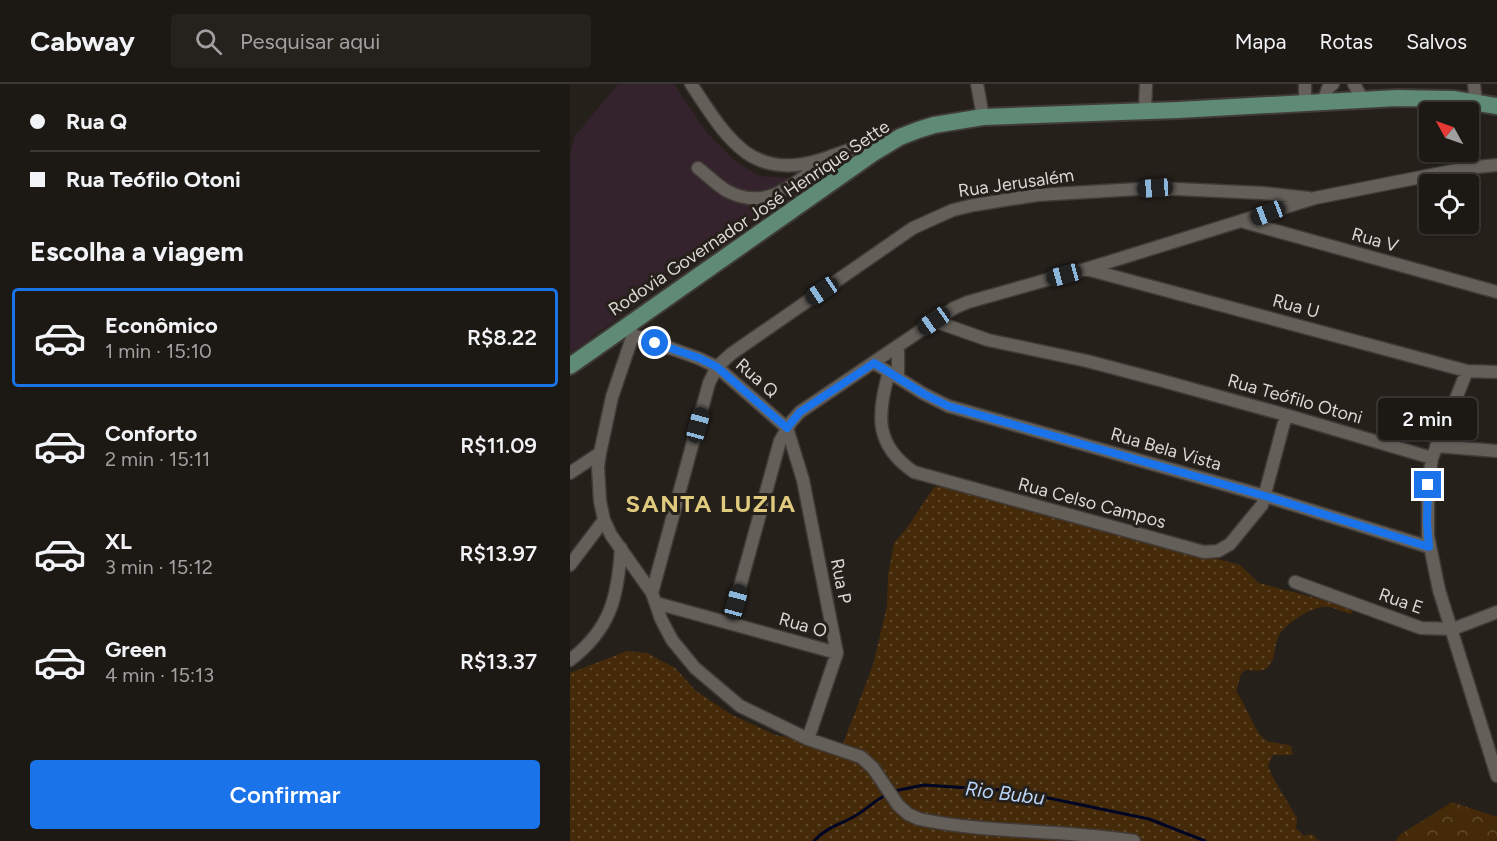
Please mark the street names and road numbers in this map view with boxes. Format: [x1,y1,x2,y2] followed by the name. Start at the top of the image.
[604,115,894,321] street label: Rodovia Governador José Henrique Sette
[957,164,1075,202] street label: Rua Jerusalém
[1349,223,1401,257] street label: Rua V
[1270,289,1322,323] street label: Rua U
[731,354,783,402] street label: Rua Q
[1225,369,1365,429] street label: Rua Teófilo Otoni
[1108,423,1224,475] street label: Rua Bela Vista
[1016,473,1168,533] street label: Rua Celso Campos
[826,557,856,605] street label: Rua P
[1376,583,1426,619] street label: Rua E
[776,608,830,642] street label: Rua O

